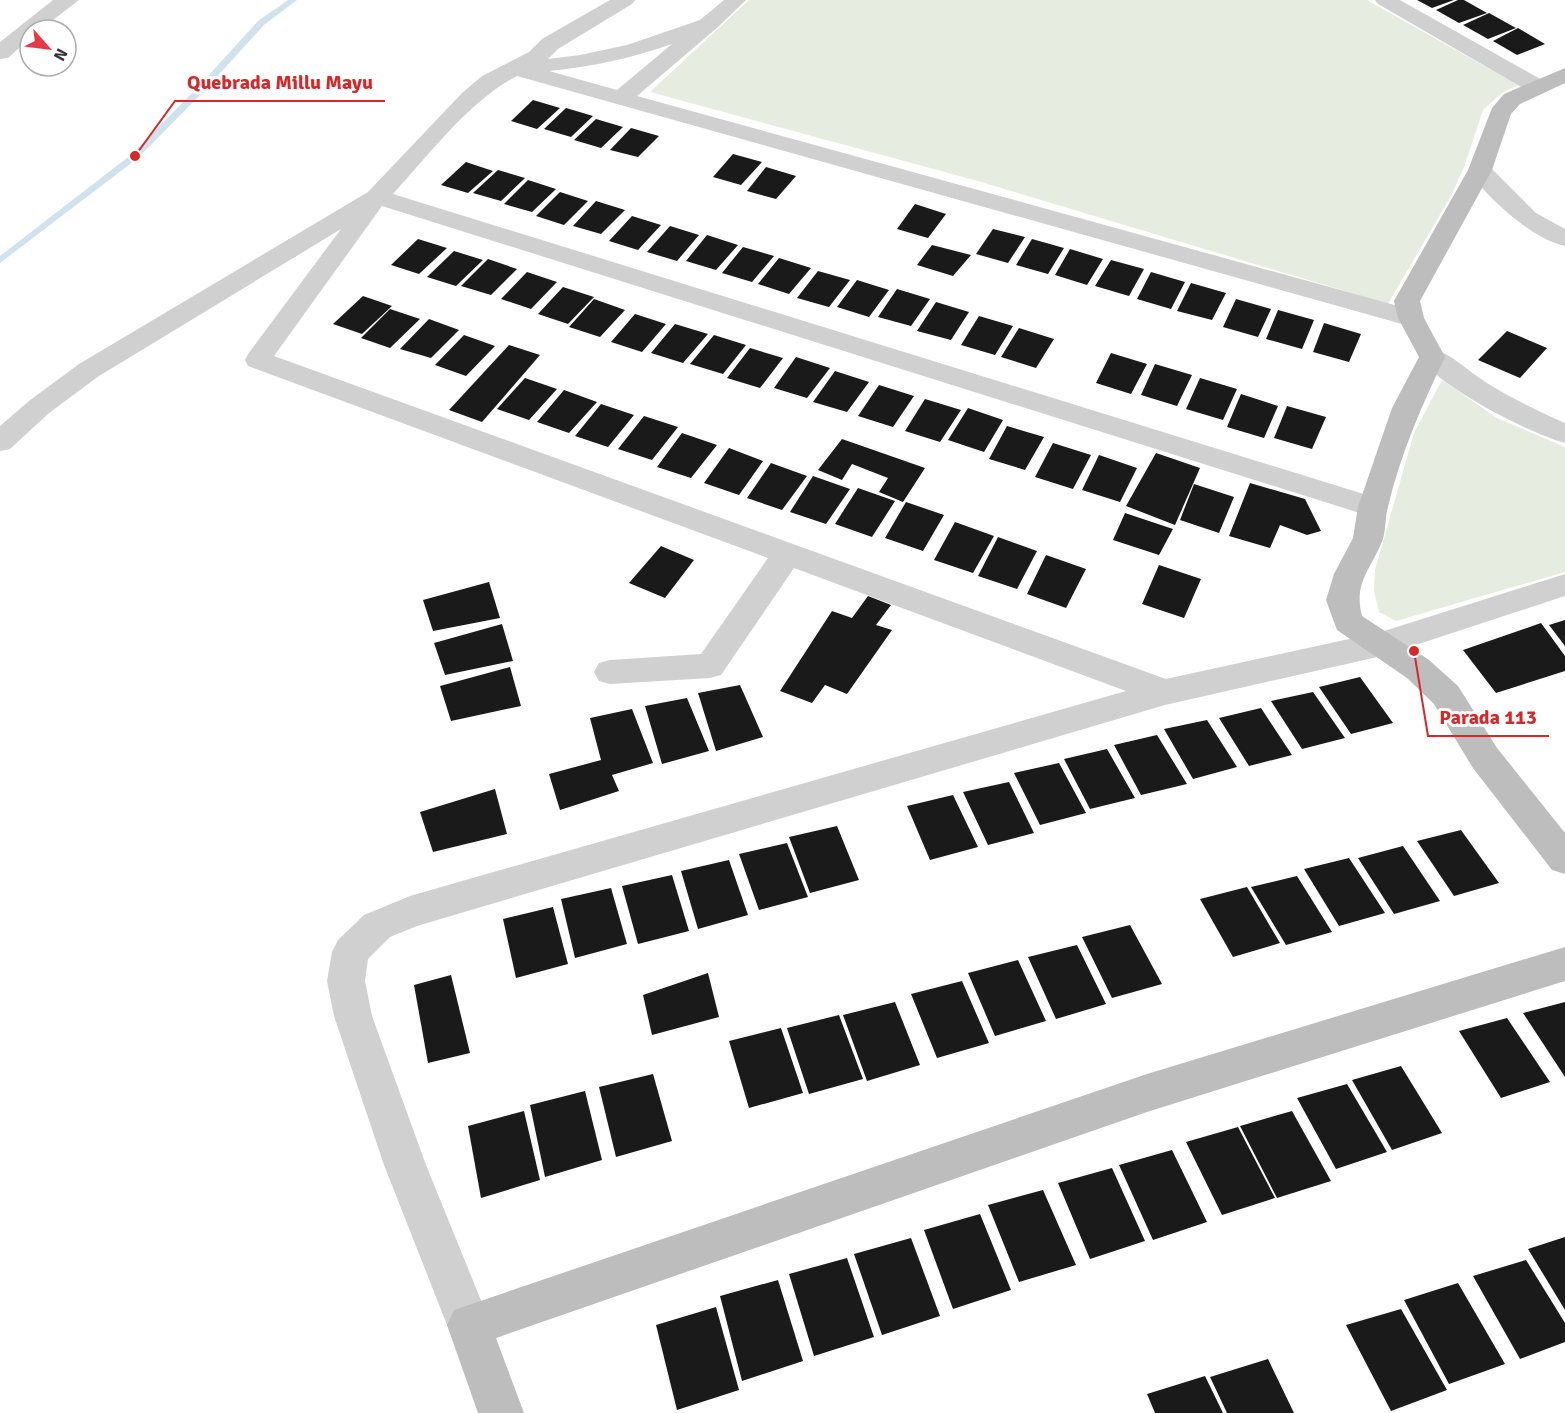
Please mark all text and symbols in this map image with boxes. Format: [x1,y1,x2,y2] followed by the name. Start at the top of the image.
[18,18,78,78] north arrow
[49,45,72,64] text: N
[175,63,385,101] callout: Quebrada Millu Mayu
[187,70,373,95] text: Quebrada Millu Mayu
[1428,698,1549,736] callout: Parada 113
[1439,705,1537,730] text: Parada 113

